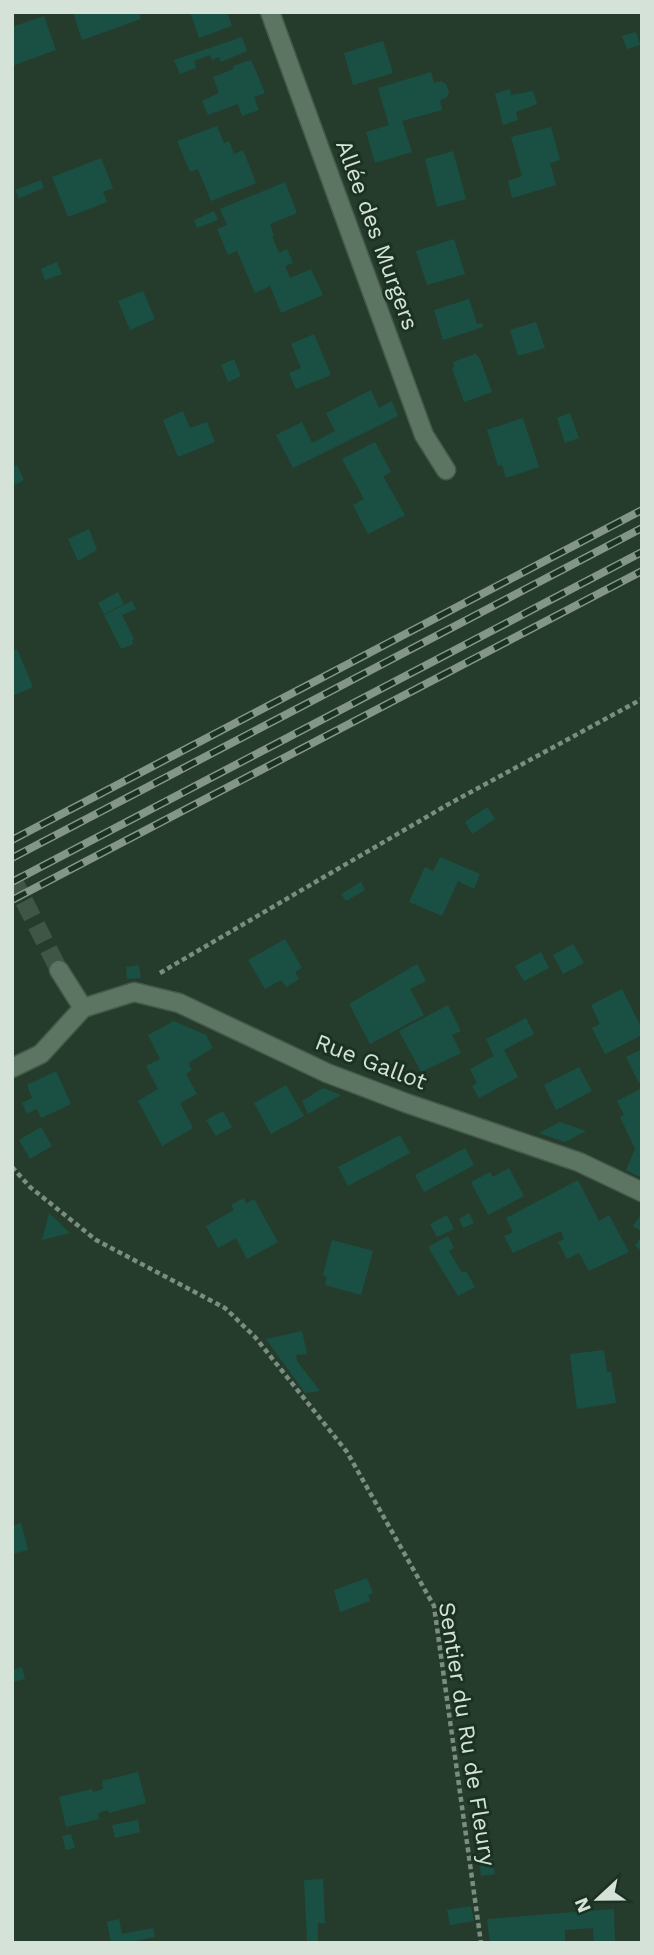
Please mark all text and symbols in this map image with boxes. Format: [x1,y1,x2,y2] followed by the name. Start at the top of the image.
[330,136,424,334] street label: Allée des Murgers
[311,1028,431,1096] street label: Rue Gallot
[433,1600,501,1868] street label: Sentier du Ru de Fleury
[563,1864,633,1934] north arrow
[569,1894,596,1916] text: N

